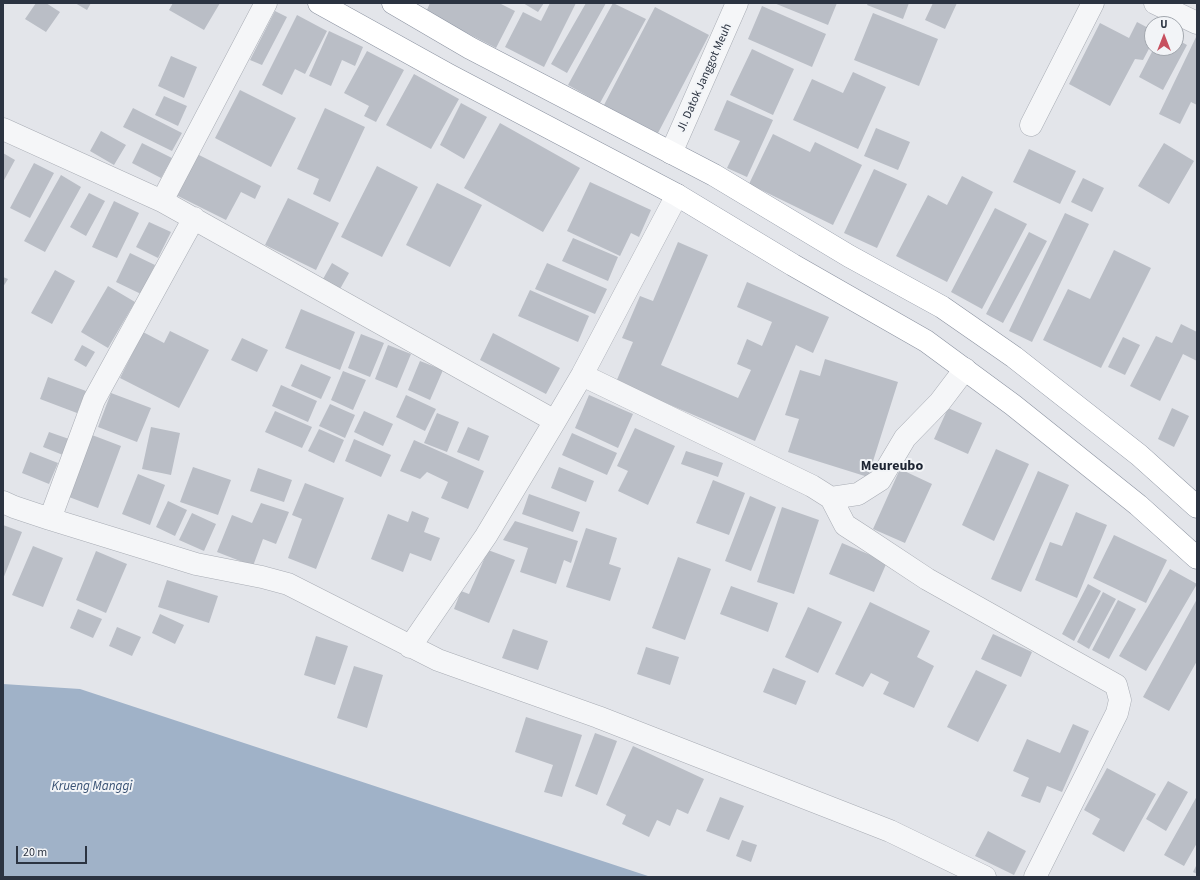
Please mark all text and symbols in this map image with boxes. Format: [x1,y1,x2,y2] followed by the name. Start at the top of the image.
[1144,16,1184,56] north arrow
[1160,17,1168,32] text: U
[675,22,735,134] street label: JI. Datok Janggot Meuh
[861,459,923,475] district label: Meureubo
[52,779,132,795] water label: Krueng Manggi
[18,838,89,864] scale bar
[23,844,47,861] text: 20 m

